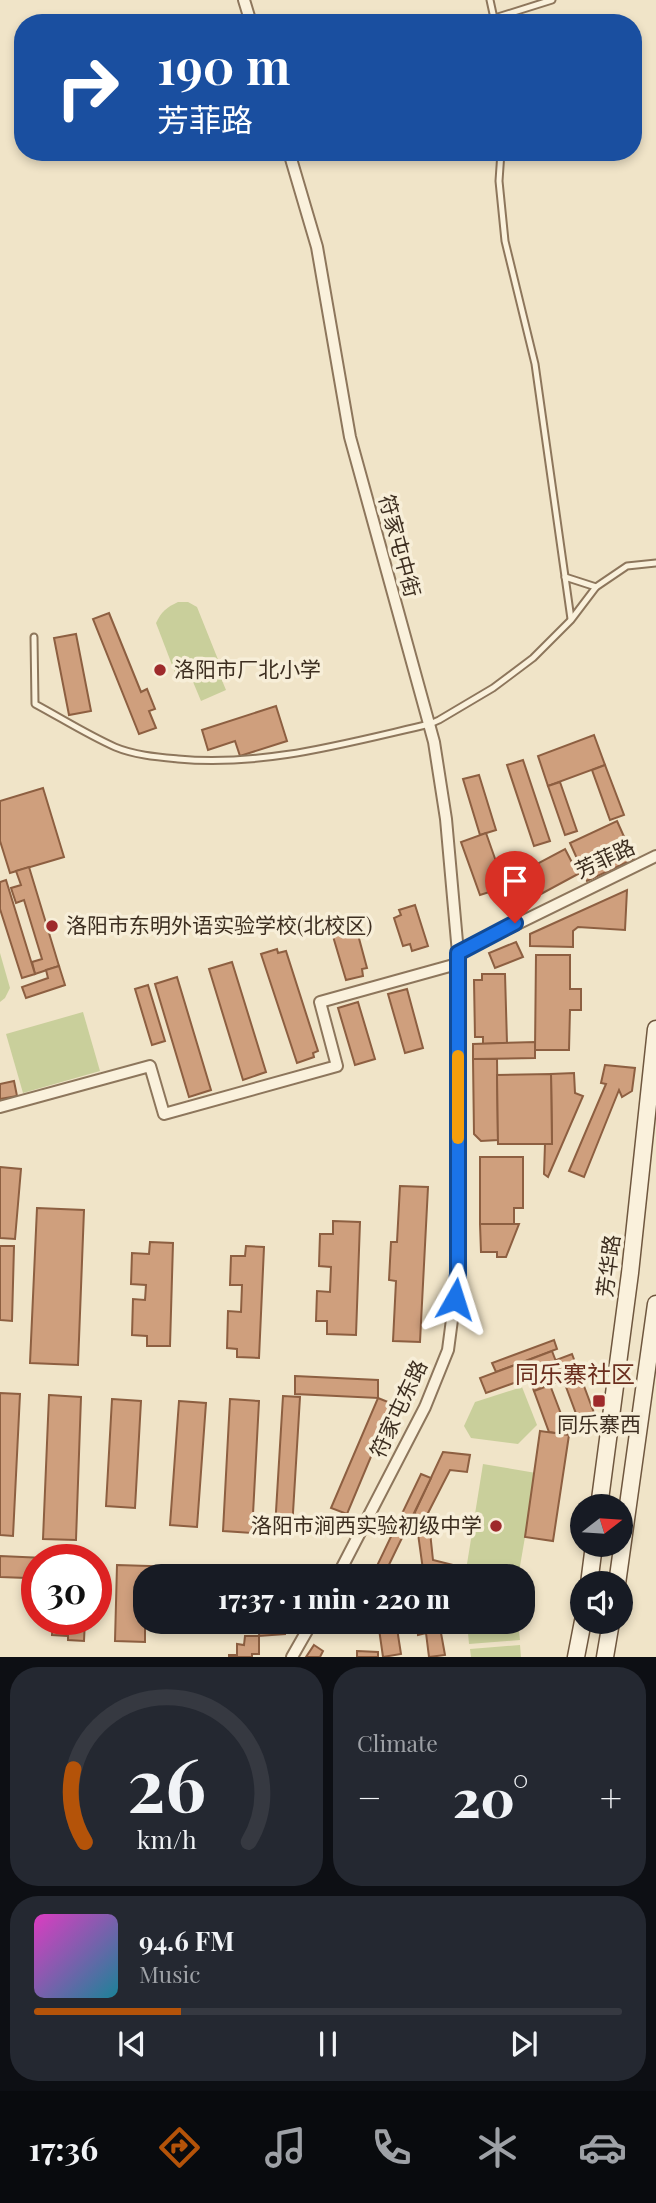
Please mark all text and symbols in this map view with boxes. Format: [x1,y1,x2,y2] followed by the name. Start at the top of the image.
[157,32,290,97] text: 190 m
[42,42,133,133] icon: right
[157,97,253,140] text: 芳菲路
[374,491,428,600] street label: 符家屯中街
[174,654,321,682] place label: 洛阳市厂北小学
[152,662,168,678] marker: 洛阳市厂北小学
[570,831,639,883] street label: 芳菲路
[485,851,545,923] pin
[496,862,534,900] icon: arrive
[66,910,372,938] place label: 洛阳市东明外语实验学校(北校区)
[44,918,60,934] marker: 洛阳市东明外语实验学校(北校区)
[589,1233,625,1299] street label: 芳华路
[418,1262,492,1336] position arrow
[362,1355,432,1462] street label: 符家屯东路
[515,1357,635,1389] district label: 同乐寨社区
[591,1393,607,1409] marker: 同乐寨西
[557,1409,641,1437] place label: 同乐寨西
[570,1494,634,1558] north arrow
[570,1494,633,1634] map controls
[251,1510,482,1538] place label: 洛阳市涧西实验初级中学
[488,1518,504,1534] marker: 洛阳市涧西实验初级中学
[21,1544,112,1635] speed limit sign: 30
[570,1571,633,1634] button: sound
[218,1581,450,1616] text: 17:37 · 1 min · 220 m
[357,1727,438,1758] text: Climate
[127,1734,206,1831] text: 26
[453,1762,529,1831] text: 20°
[357,1771,382,1822] text: −
[600,1771,622,1822] text: +
[137,1822,197,1855] text: km/h
[139,1923,234,1958] text: 94.6 FM
[139,1958,200,1989] text: Music
[113,2025,151,2063] icon: previous
[309,2025,347,2063] icon: pause
[505,2025,543,2063] icon: next
[155,2123,204,2172] icon: directions
[261,2123,310,2172] icon: music
[367,2123,416,2172] icon: phone
[473,2123,522,2172] icon: climate
[578,2123,627,2172] icon: car
[28,2126,98,2169] text: 17:36

